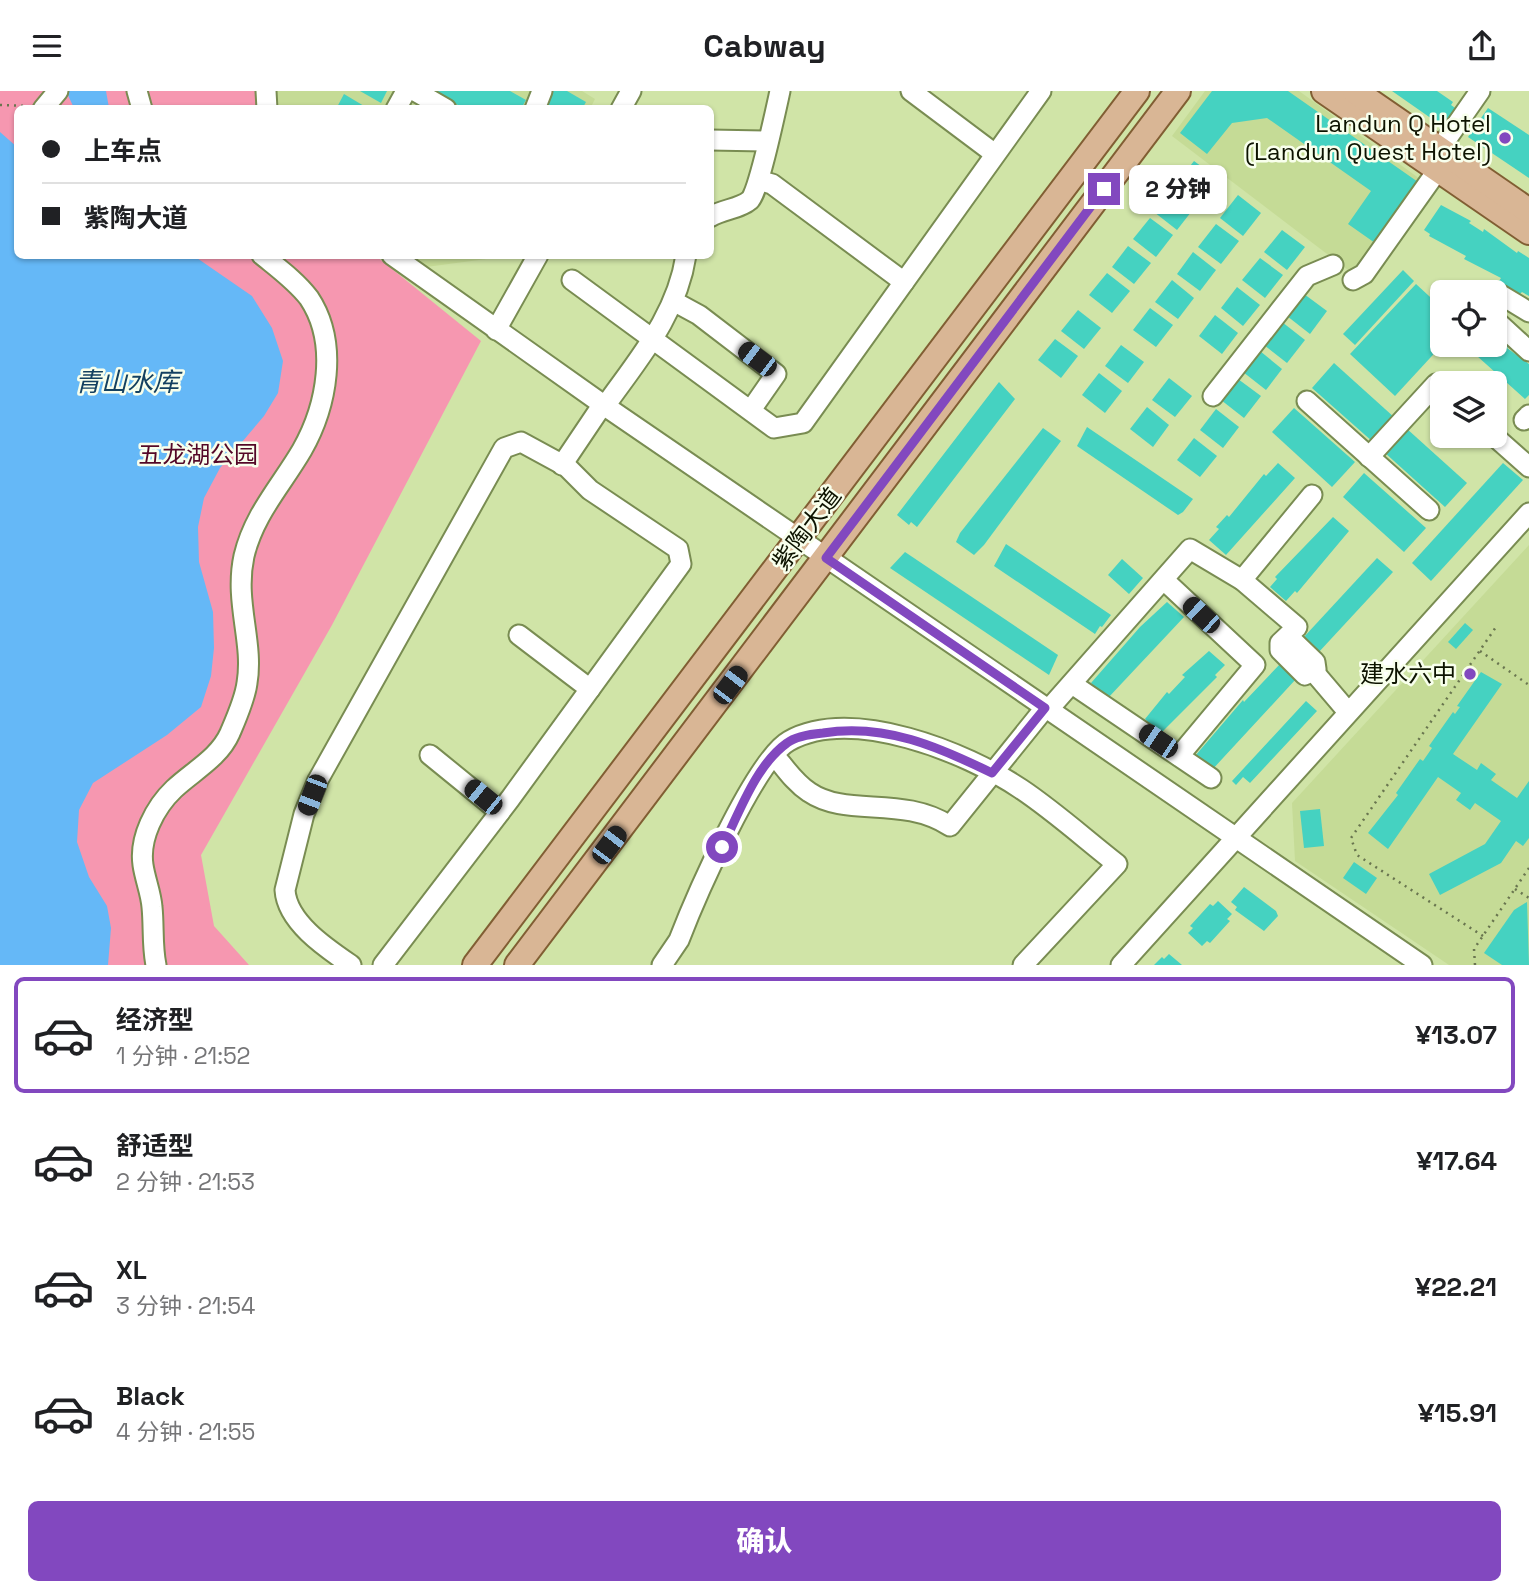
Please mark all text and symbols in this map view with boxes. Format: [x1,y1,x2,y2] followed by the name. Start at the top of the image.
[703,26,826,66] text: Cabway
[28,27,66,65] icon: menu
[1463,27,1501,65] icon: share
[1245,108,1491,167] place label: Landun Q Hotel (Landun Quest Hotel)
[1497,130,1513,146] marker: Landun Q Hotel (Landun Quest Hotel)
[84,134,162,168] text: 上车点
[1128,165,1226,213] callout: 2 分钟
[1088,173,1120,205] route end
[1145,174,1211,204] text: 2 分钟
[84,201,188,235] text: 紫陶大道
[1430,280,1507,448] map controls
[1430,280,1507,357] button: locate
[734,338,781,380] car
[75,365,183,399] water label: 青山水库
[1430,371,1507,448] button: layers
[138,439,258,470] park label: 五龙湖公园
[765,481,848,576] street label: 紫陶大道
[1179,593,1224,637] car
[1360,658,1456,689] place label: 建水六中
[709,662,752,708] car
[1462,666,1478,682] marker: 建水六中
[1135,721,1182,761] car
[295,772,330,818] car
[461,776,506,818] car
[588,822,631,868] car
[706,831,738,863] route start
[116,1003,194,1037] text: 经济型
[32,1004,95,1067] icon: car
[1415,1018,1497,1052] text: ¥13.07
[116,1041,250,1071] text: 1 分钟 · 21:52
[116,1129,194,1163] text: 舒适型
[32,1130,95,1193] icon: car
[1416,1144,1497,1178] text: ¥17.64
[116,1167,255,1197] text: 2 分钟 · 21:53
[116,1253,147,1287] text: XL
[32,1256,95,1319] icon: car
[1415,1270,1497,1304] text: ¥22.21
[116,1291,255,1321] text: 3 分钟 · 21:54
[116,1379,185,1413] text: Black
[32,1382,95,1445] icon: car
[1418,1396,1497,1430] text: ¥15.91
[116,1417,255,1447] text: 4 分钟 · 21:55
[28,1501,1501,1581] button: 确认

